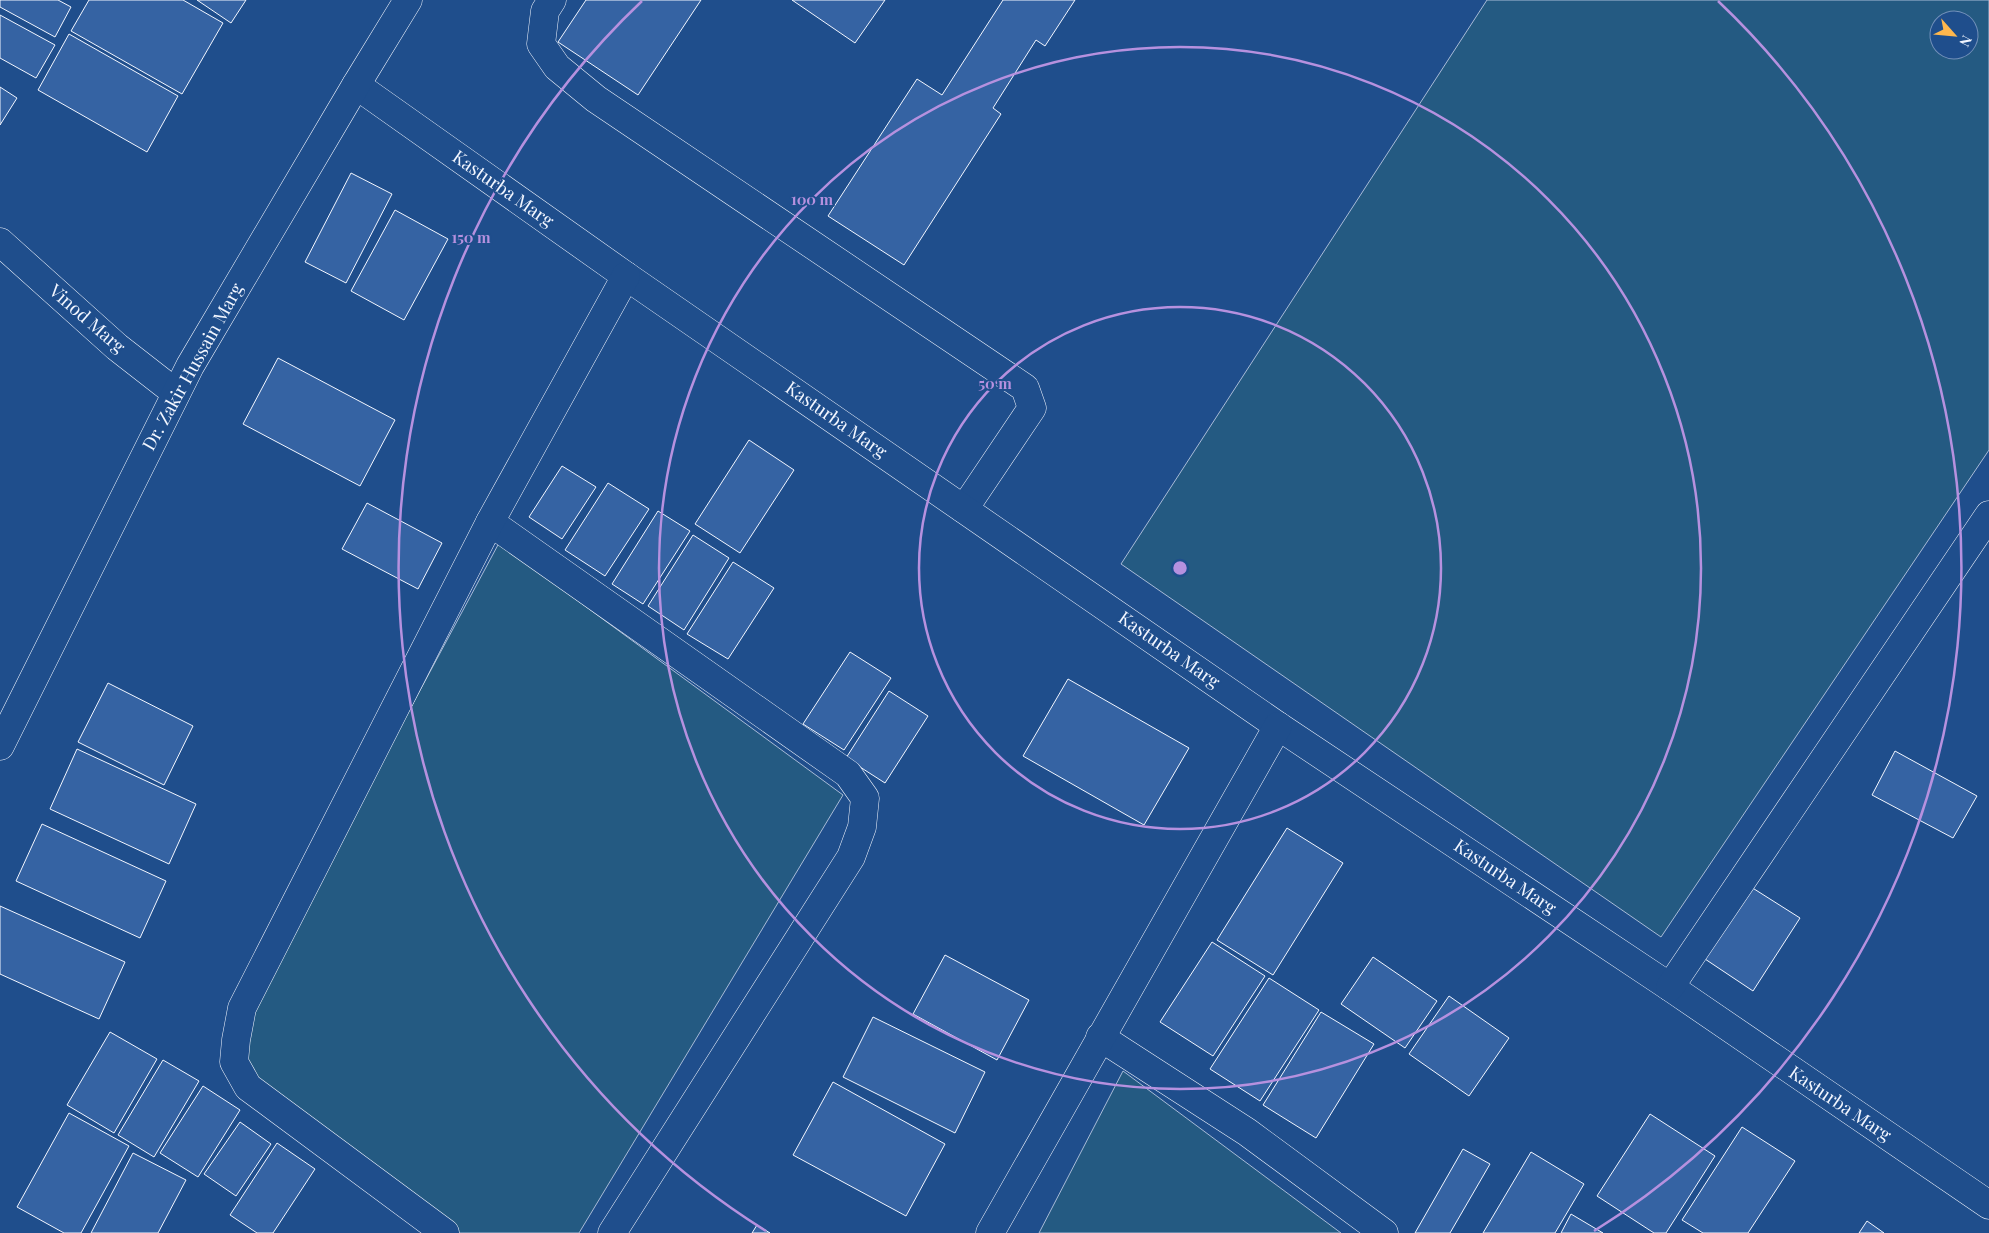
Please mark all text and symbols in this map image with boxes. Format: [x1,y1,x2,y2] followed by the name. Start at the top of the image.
[1929,10,1979,60] north arrow
[1955,32,1977,50] text: N
[448,144,559,232] street label: Kasturba Marg
[791,189,834,209] text: 100 m
[451,227,491,247] text: 150 m
[44,278,131,358] street label: Vinod Marg
[136,278,248,454] street label: Dr. Zakir Hussain Marg
[978,373,1012,393] text: 50 m
[781,375,892,463] street label: Kasturba Marg
[1171,559,1189,577] centre of rings
[1114,605,1225,693] street label: Kasturba Marg
[1450,833,1562,920] street label: Kasturba Marg
[1785,1060,1897,1147] street label: Kasturba Marg

